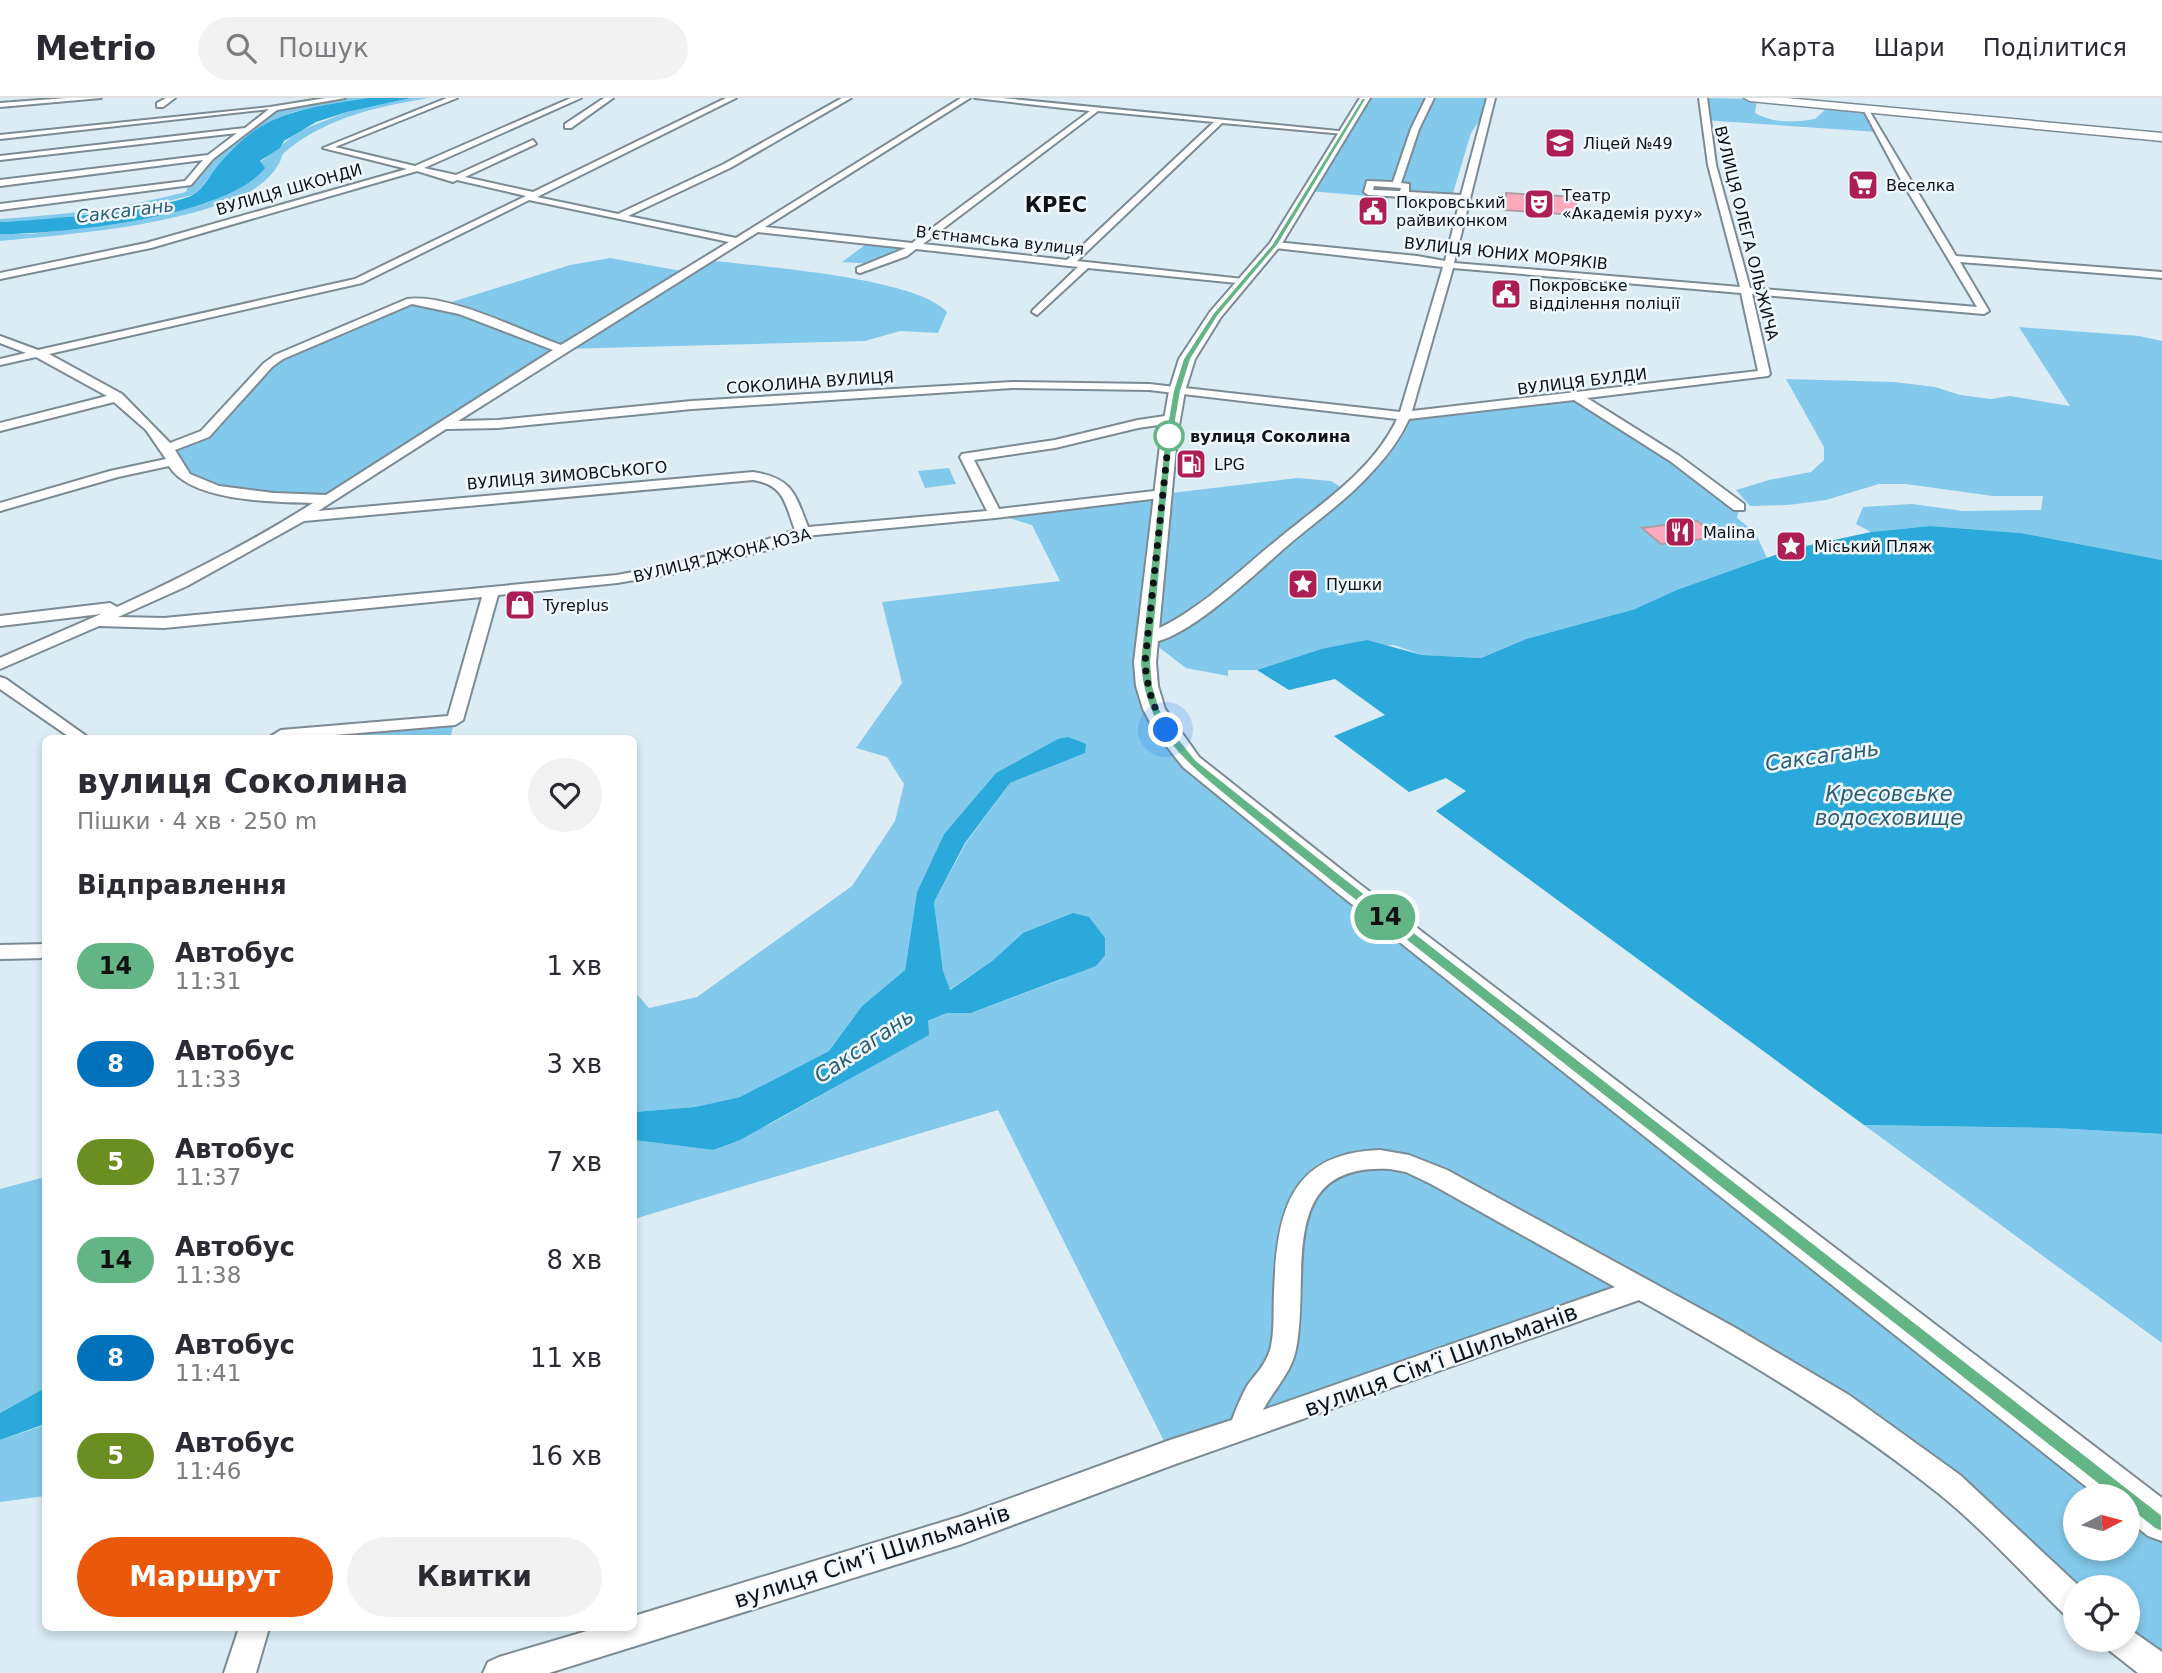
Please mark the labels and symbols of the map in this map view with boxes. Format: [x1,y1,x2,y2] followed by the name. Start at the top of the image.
[1711,124,1782,342] street label: ВУЛИЦЯ ОЛЕГА ОЛЬЖИЧА
[1543,126,1577,160] school or university icon: Ліцей №49
[1583,134,1673,153] place label: Ліцей №49
[214,160,364,219] street label: ВУЛИЦЯ ШКОНДИ
[1846,168,1880,202] supermarket icon: Веселка
[1886,176,1955,195] place label: Веселка
[1561,186,1703,223] place label: Театр «Академія руху»
[1522,187,1556,221] theatre icon: Театр «Академія руху»
[1025,193,1087,217] district label: КРЕС
[1396,193,1508,230] place label: Покровський райвиконком
[75,194,175,227] water label: Саксагань
[1356,194,1390,228] public building icon: Покровський райвиконком
[915,222,1085,259] street label: Вʼєтнамська вулиця
[1403,233,1609,274] street label: ВУЛИЦЯ ЮНИХ МОРЯКІВ
[1529,276,1680,313] place label: Покровське відділення поліції
[1489,277,1523,311] public building icon: Покровське відділення поліції
[1516,364,1648,399] street label: ВУЛИЦЯ БУЛДИ
[726,367,895,398] street label: СОКОЛИНА ВУЛИЦЯ
[1154,421,1184,451] marker: вулиця Соколина
[1190,427,1351,446] place label: вулиця Соколина
[1174,447,1208,481] fuel station icon: LPG
[1214,455,1245,474] place label: LPG
[466,457,668,494] street label: ВУЛИЦЯ ЗИМОВСЬКОГО
[1663,515,1697,549] restaurant icon: Malina
[1703,523,1755,542] place label: Malina
[631,524,813,587] street label: ВУЛИЦЯ ДЖОНА ЮЗА
[1774,529,1808,563] place icon: Міський Пляж
[1814,537,1932,556] place label: Міський Пляж
[1286,567,1320,601] place icon: Пушки
[1326,575,1382,594] place label: Пушки
[503,588,537,622] shop icon: Tyreplus
[542,596,609,615] place label: Tyreplus
[1148,712,1183,747] your location
[1764,736,1880,776] water label: Саксагань
[1815,782,1963,830] water label: Кресовське водосховище
[1354,894,1416,940] line badge: 14
[810,1004,918,1088] water label: Саксагань
[1301,1298,1581,1422] street label: вулиця Сімʼї Шильманів
[2063,1484,2140,1561] north arrow
[731,1499,1013,1613] street label: вулиця Сімʼї Шильманів

